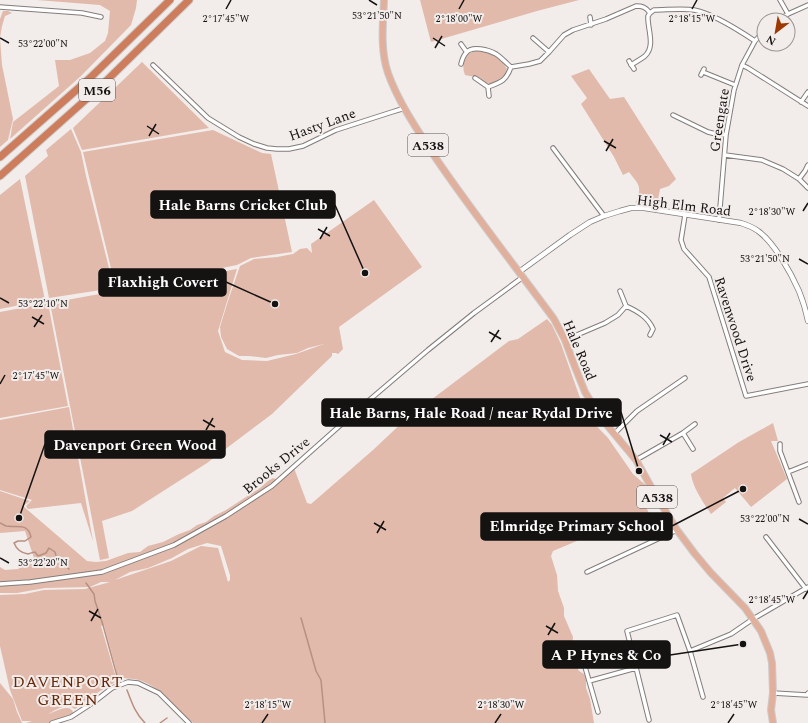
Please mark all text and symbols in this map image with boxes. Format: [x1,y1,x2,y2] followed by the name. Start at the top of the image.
[352,8,402,24] text: 53°21'50"N
[203,11,250,27] text: 2°17'45"W
[436,11,483,27] text: 2°18'00"W
[669,11,716,27] text: 2°18'15"W
[756,12,796,52] north arrow
[763,31,779,50] text: N
[18,36,68,52] text: 53°22'00"N
[79,79,115,101] road number: M56
[704,87,735,153] street label: Greengate
[286,103,359,146] street label: Hasty Lane
[408,134,448,156] road number: A538
[635,189,733,222] street label: High Elm Road
[151,191,335,218] callout: Hale Barns Cricket Club
[159,194,328,217] text: Hale Barns Cricket Club
[749,204,796,220] text: 2°18'30"W
[740,251,790,267] text: 53°21'50"N
[99,269,226,296] callout: Flaxhigh Covert
[107,271,219,294] text: Flaxhigh Covert
[709,274,762,385] street label: Ravenwood Drive
[18,296,68,312] text: 53°22'10"N
[557,317,602,384] street label: Hale Road
[13,368,60,384] text: 2°17'45"W
[322,399,621,426] callout: Hale Barns, Hale Road / near Rydal Drive
[329,402,613,425] text: Hale Barns, Hale Road / near Rydal Drive
[45,431,225,458] callout: Davenport Green Wood
[238,431,315,499] street label: Brooks Drive
[53,434,217,457] text: Davenport Green Wood
[637,486,677,508] road number: A538
[740,511,790,527] text: 53°22'00"N
[481,513,672,540] callout: Elmridge Primary School
[490,515,665,538] text: Elmridge Primary School
[18,555,68,571] text: 53°22'20"N
[749,592,796,608] text: 2°18'45"W
[543,641,670,668] callout: A P Hynes & Co
[551,644,661,667] text: A P Hynes & Co
[13,670,123,712] district label: DAVENPORT GREEN
[245,697,292,713] text: 2°18'15"W
[478,697,525,713] text: 2°18'30"W
[711,697,758,713] text: 2°18'45"W

